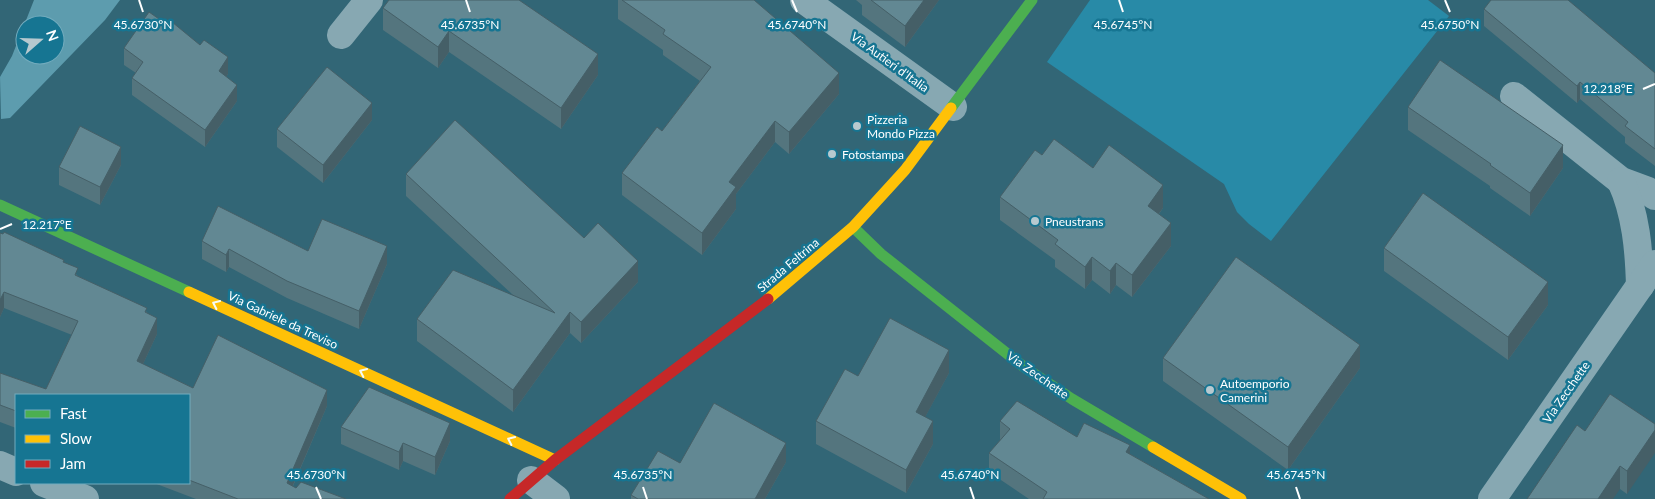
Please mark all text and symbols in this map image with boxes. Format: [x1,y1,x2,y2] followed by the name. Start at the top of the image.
[15,15,65,65] north arrow
[114,17,172,32] text: 45.6730°N
[441,17,499,32] text: 45.6735°N
[768,17,826,32] text: 45.6740°N
[1094,17,1152,32] text: 45.6745°N
[1421,17,1479,32] text: 45.6750°N
[43,27,63,43] text: N
[848,29,932,95] street label: Via Autieri d'Italia
[1583,81,1633,96] text: 12.218°E
[867,112,935,141] place label: Pizzeria Mondo Pizza
[851,120,863,132] marker: Pizzeria Mondo Pizza
[842,147,904,162] place label: Fotostampa
[826,148,838,160] marker: Fotostampa
[1045,214,1103,229] place label: Pneustrans
[1029,215,1041,227] marker: Pneustrans
[22,217,72,232] text: 12.217°E
[754,235,822,295] street label: Strada Feltrina
[226,288,341,352] street label: Via Gabriele da Treviso
[212,300,221,310] one-way arrow
[1004,348,1072,402] street label: Via Zecchette
[1539,358,1593,426] street label: Via Zecchette
[359,367,368,378] one-way arrow
[1220,376,1290,405] place label: Autoemporio Camerini
[1204,384,1216,396] marker: Autoemporio Camerini
[15,394,190,484] legend
[60,404,87,422] text: Fast
[60,429,92,447] text: Slow
[507,435,516,446] one-way arrow
[60,454,86,472] text: Jam
[287,467,345,482] text: 45.6730°N
[614,467,672,482] text: 45.6735°N
[941,467,999,482] text: 45.6740°N
[1267,467,1325,482] text: 45.6745°N

